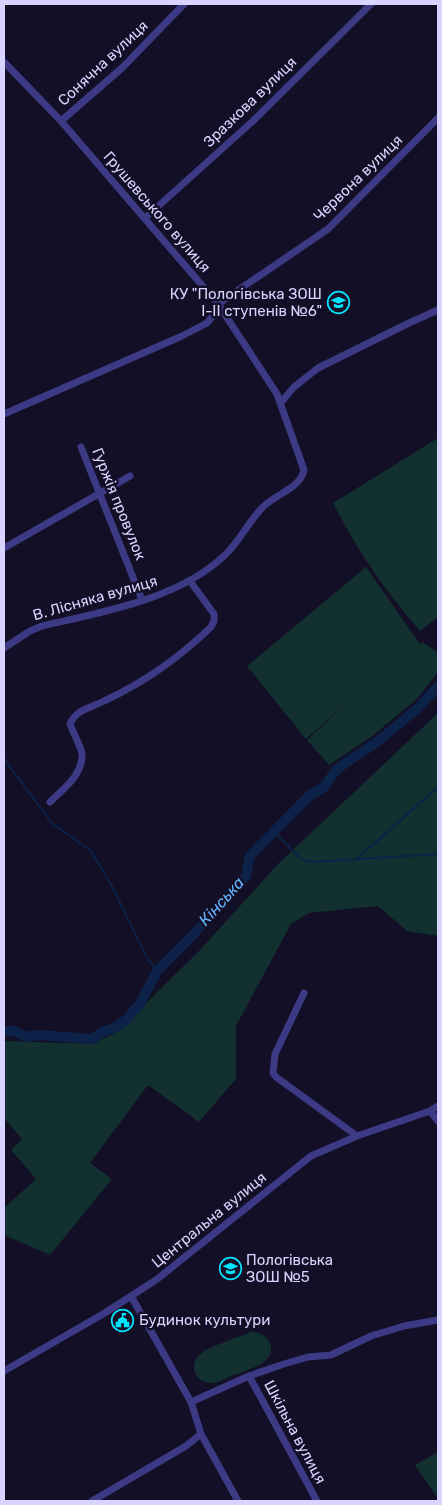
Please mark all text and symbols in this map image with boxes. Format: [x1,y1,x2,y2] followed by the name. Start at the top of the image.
[54,17,152,109] street label: Сонячна вулиця
[200,53,300,151] street label: Зразкова вулиця
[310,131,406,225] street label: Червона вулиця
[100,148,214,276] street label: Грушевського вулиця
[170,285,322,320] place label: КУ "Пологівська ЗОШ І-ІІ ступенів №6"
[326,291,350,315] school or university icon: КУ "Пологівська ЗОШ І-ІІ ступенів №6"
[88,445,150,563] street label: Гуржія провулок
[31,572,159,624] street label: В. Лісняка вулиця
[195,873,248,930] water label: Кінська
[148,1168,270,1272] street label: Центральна вулиця
[246,1251,333,1286] place label: Пологівська ЗОШ №5
[218,1257,242,1281] school or university icon: Пологівська ЗОШ №5
[111,1308,135,1332] public building icon: Будинок культури
[139,1311,270,1329] place label: Будинок культури
[260,1377,330,1487] street label: Шкільна вулиця

